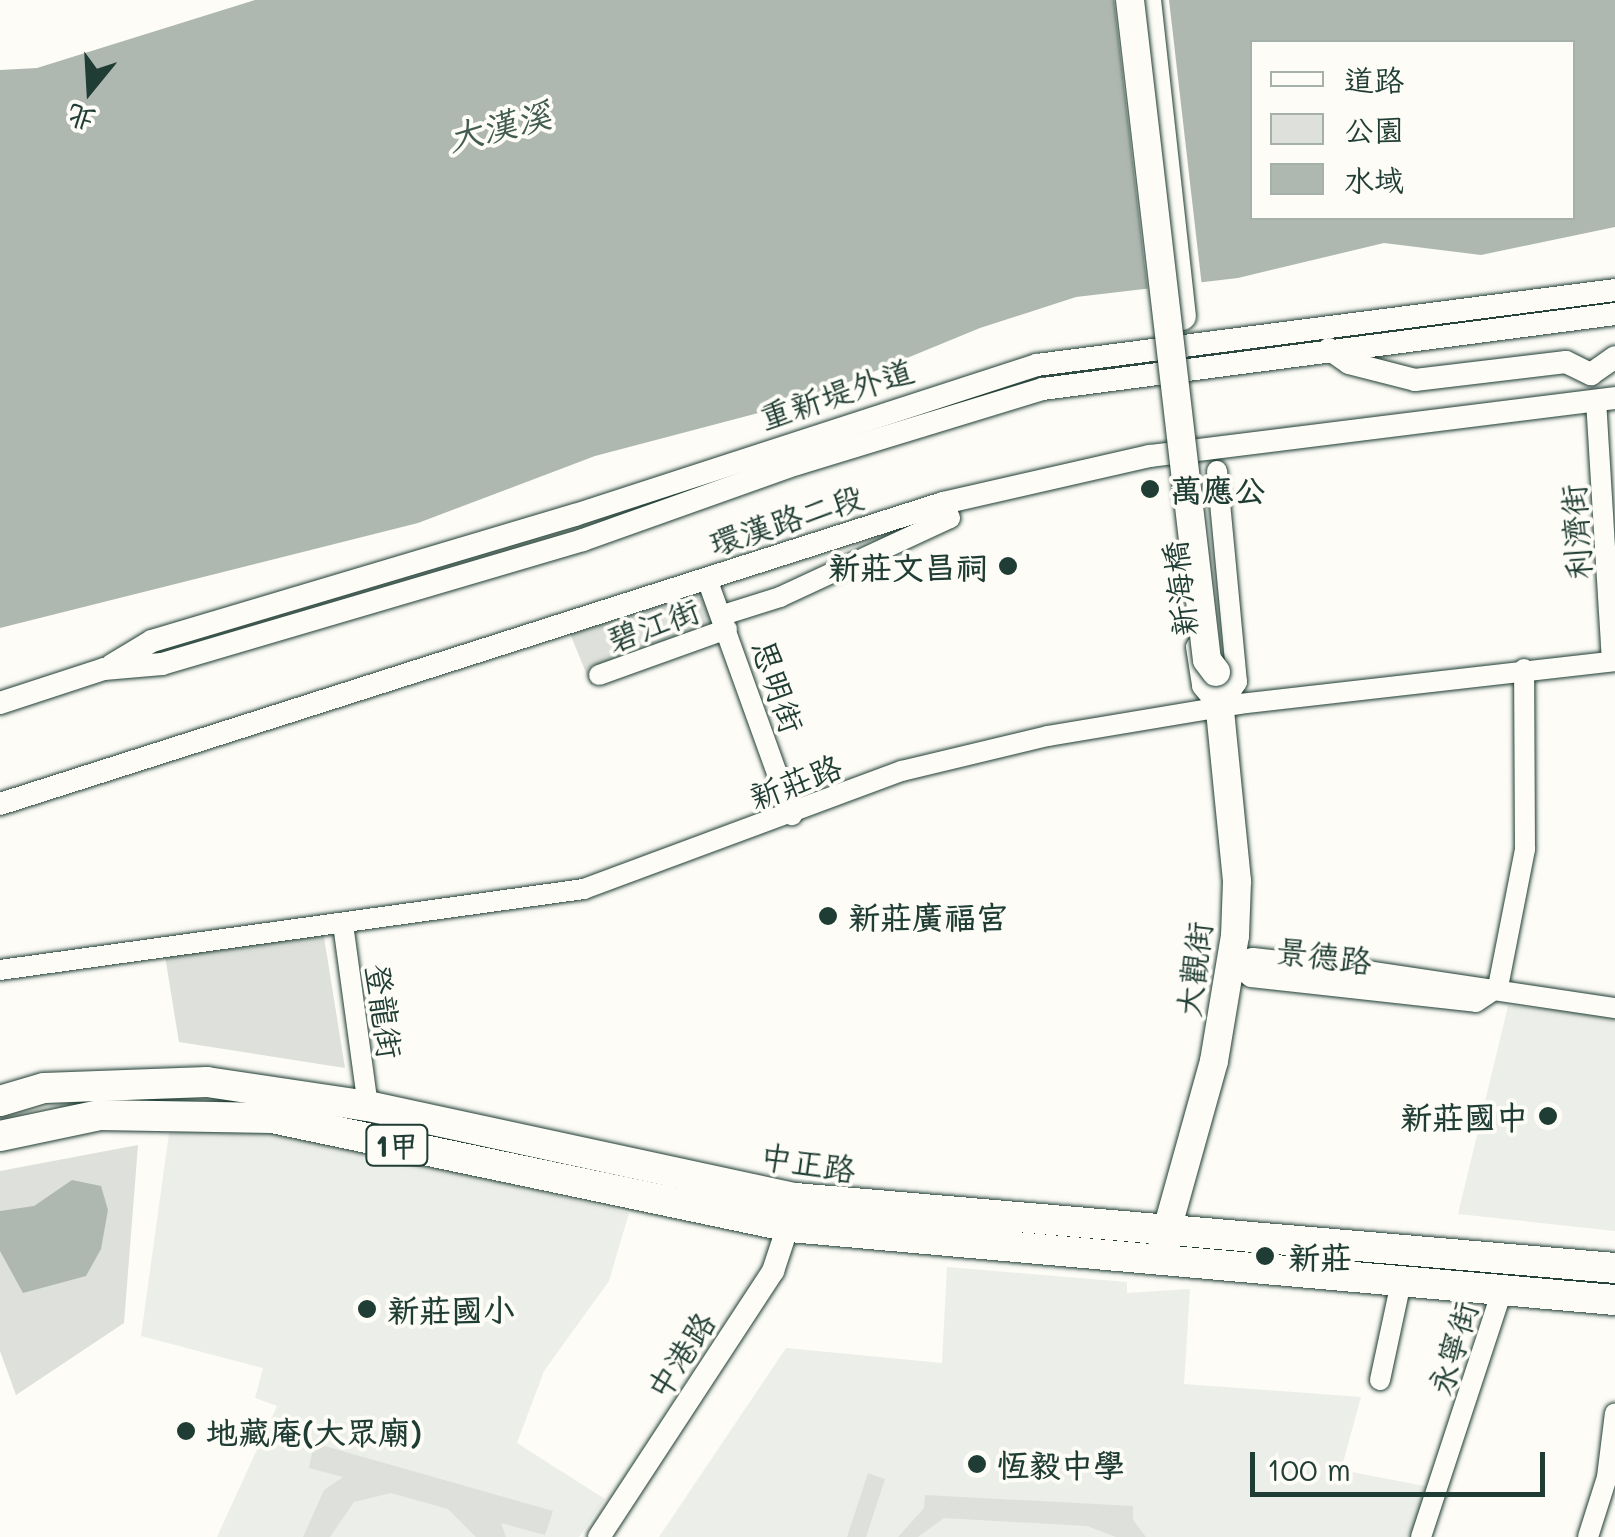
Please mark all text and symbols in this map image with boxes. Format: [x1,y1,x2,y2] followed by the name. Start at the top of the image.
[40,40,140,140] north arrow
[1250,40,1575,220] legend
[1344,59,1404,99] text: 道路
[443,92,555,158] water label: 大漢溪
[62,97,100,140] text: 北
[1344,109,1404,149] text: 公園
[1344,159,1404,199] text: 水域
[754,350,918,436] street label: 重新堤外道
[1170,470,1266,508] place label: 萬應公
[704,476,868,562] street label: 環漢路二段
[1139,478,1161,500] marker: 萬應公
[1552,483,1598,581] street label: 利濟街
[1154,539,1204,639] street label: 新海橋
[828,547,988,585] place label: 新莊文昌祠
[997,555,1019,577] marker: 新莊文昌祠
[601,590,705,658] street label: 碧江街
[745,634,813,738] street label: 思明街
[743,746,847,816] street label: 新莊路
[848,897,1008,935] place label: 新莊廣福宮
[817,905,839,927] marker: 新莊廣福宮
[1168,919,1218,1019] street label: 大觀街
[1274,930,1374,980] street label: 景德路
[359,961,411,1061] street label: 登龍街
[1400,1097,1528,1135] place label: 新莊國中
[1537,1105,1559,1127] marker: 新莊國中
[364,1120,430,1170] road number: 1甲
[758,1136,858,1188] street label: 中正路
[1288,1237,1352,1275] place label: 新莊
[1252,1243,1278,1269] marker: 新莊
[387,1290,515,1328] place label: 新莊國小
[1420,1296,1484,1400] street label: 永寧街
[356,1298,378,1320] marker: 新莊國小
[638,1304,722,1406] street label: 中港路
[206,1412,422,1450] place label: 地藏庵(大眾廟)
[175,1420,197,1442] marker: 地藏庵(大眾廟)
[1255,1432,1550,1494] scale bar
[997,1445,1125,1483] place label: 恆毅中學
[1267,1449,1351,1489] text: 100 m
[966,1453,988,1475] marker: 恆毅中學

